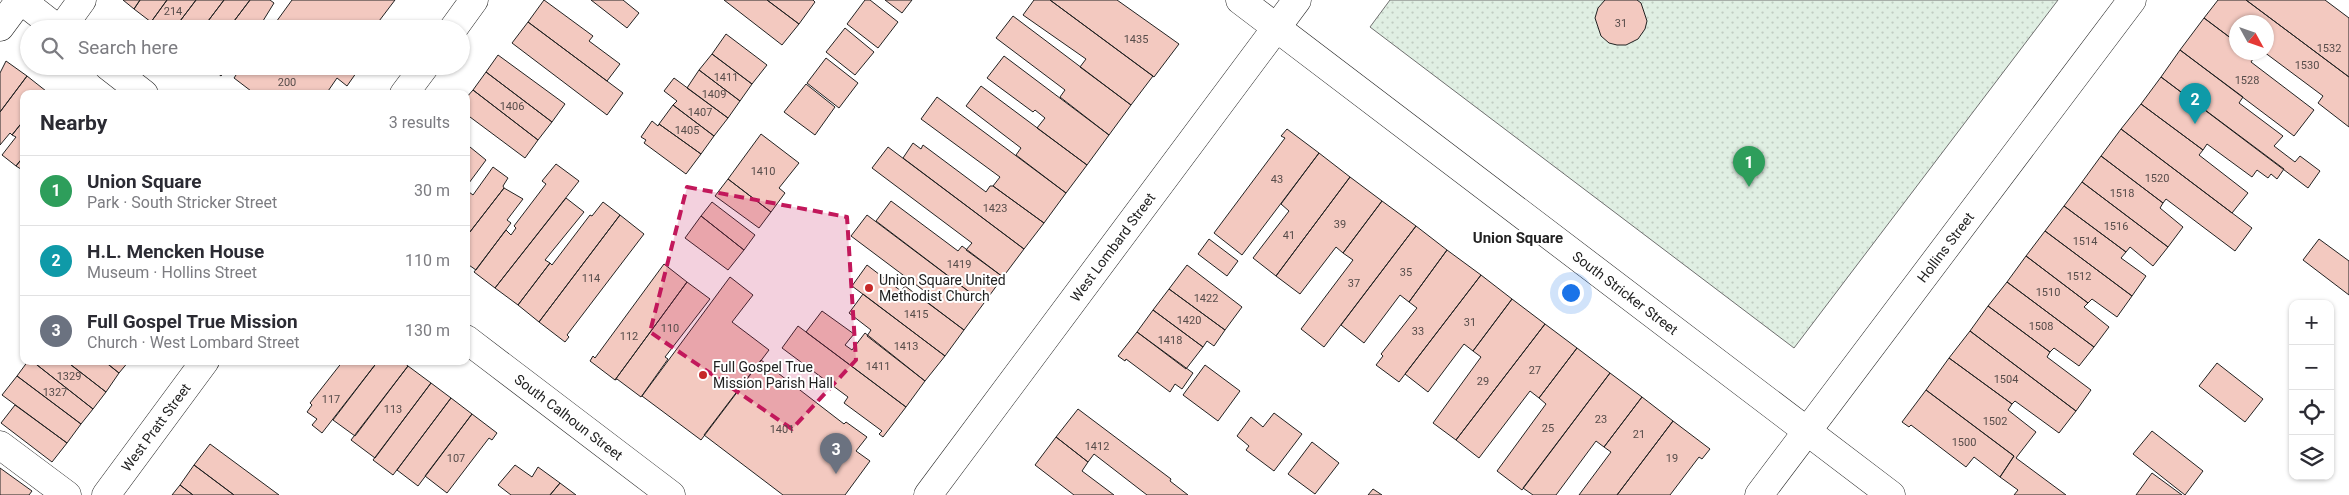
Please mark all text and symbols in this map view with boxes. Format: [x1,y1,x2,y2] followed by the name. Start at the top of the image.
[164,5,182,18] house number: 214
[2229,15,2274,60] north arrow
[1615,17,1627,30] house number: 31
[20,20,470,75] search box
[1124,33,1148,46] house number: 1435
[38,34,66,62] icon: search
[78,36,178,59] text: Search here
[2317,42,2341,55] house number: 1532
[2295,59,2319,72] house number: 1530
[714,71,738,84] house number: 1411
[2235,74,2259,87] house number: 1528
[278,76,296,89] house number: 200
[2179,83,2211,124] pin: 2
[702,88,726,101] house number: 1409
[500,100,524,113] house number: 1406
[688,106,712,119] house number: 1407
[40,111,107,135] text: Nearby
[389,113,450,132] text: 3 results
[675,124,699,137] house number: 1405
[1733,146,1765,187] pin: 1
[751,165,775,178] house number: 1410
[87,170,202,193] text: Union Square
[2145,172,2169,185] house number: 1520
[1271,173,1283,186] house number: 43
[51,181,61,200] text: 1
[414,181,450,200] text: 30 m
[2110,187,2134,200] house number: 1518
[1067,190,1159,305] street label: West Lombard Street
[87,193,277,212] text: Park · South Stricker Street
[983,202,1007,215] house number: 1423
[1914,209,1977,286] street label: Hollins Street
[1334,218,1346,231] house number: 39
[2104,220,2128,233] house number: 1516
[1283,229,1295,242] house number: 41
[1473,229,1563,247] district label: Union Square
[2073,235,2097,248] house number: 1514
[87,240,264,263] text: H.L. Mencken House
[1570,248,1681,338] street label: South Stricker Street
[51,251,61,270] text: 2
[405,251,450,270] text: 110 m
[947,258,971,271] house number: 1419
[87,263,257,282] text: Museum · Hollins Street
[1400,266,1412,279] house number: 35
[2067,270,2091,283] house number: 1512
[582,272,600,285] house number: 114
[879,272,1006,304] place label: Union Square United Methodist Church
[1348,277,1360,290] house number: 37
[1558,280,1584,306] your location
[863,282,875,294] marker: Union Square United Methodist Church
[2036,286,2060,299] house number: 1510
[1194,292,1218,305] house number: 1422
[2289,300,2334,480] map controls
[2289,300,2334,345] button: +
[904,308,928,321] house number: 1415
[87,310,298,333] text: Full Gospel True Mission
[1177,314,1201,327] house number: 1420
[1464,316,1476,329] house number: 31
[2029,320,2053,333] house number: 1508
[51,321,61,340] text: 3
[405,321,450,340] text: 130 m
[661,322,679,335] house number: 110
[1412,325,1424,338] house number: 33
[620,330,638,343] house number: 112
[87,333,299,352] text: Church · West Lombard Street
[1158,334,1182,347] house number: 1418
[894,340,918,353] house number: 1413
[2289,345,2334,390] button: −
[713,359,833,391] place label: Full Gospel True Mission Parish Hall
[866,360,890,373] house number: 1411
[1529,364,1541,377] house number: 27
[697,369,709,381] marker: Full Gospel True Mission Parish Hall
[57,370,81,383] house number: 1329
[511,371,626,464] street label: South Calhoun Street
[1994,373,2018,386] house number: 1504
[1477,375,1489,388] house number: 29
[118,380,194,475] street label: West Pratt Street
[43,386,67,399] house number: 1327
[2289,390,2334,435] button: locate
[322,393,340,406] house number: 117
[384,403,402,416] house number: 113
[1595,413,1607,426] house number: 23
[1983,415,2007,428] house number: 1502
[1542,422,1554,435] house number: 25
[770,423,794,436] house number: 1401
[1633,428,1645,441] house number: 21
[820,433,852,474] pin: 3
[2289,435,2334,480] button: layers
[1952,436,1976,449] house number: 1500
[1085,440,1109,453] house number: 1412
[447,452,465,465] house number: 107
[1666,452,1678,465] house number: 19

